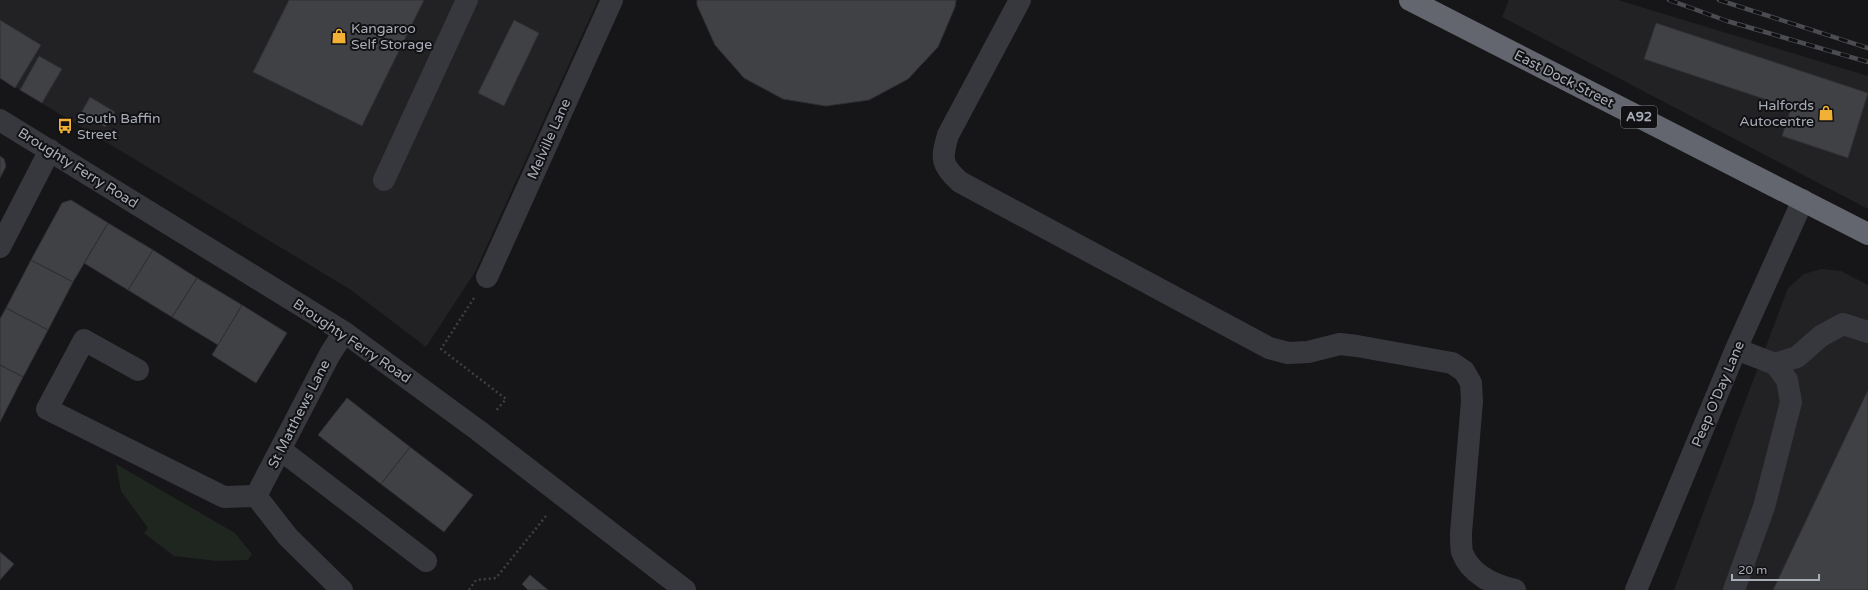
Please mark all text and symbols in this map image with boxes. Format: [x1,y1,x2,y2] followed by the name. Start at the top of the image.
[351,20,432,53] place label: Kangaroo Self Storage
[330,27,348,45] shop icon: Kangaroo Self Storage
[1511,46,1617,112] street label: East Dock Street
[524,96,574,182] street label: Melville Lane
[1739,97,1814,130] place label: Halfords Autocentre
[1817,104,1835,122] shop icon: Halfords Autocentre
[1621,106,1657,128] road number: A92
[77,110,161,143] place label: South Baffin Street
[56,117,74,135] bus stop icon: South Baffin Street
[15,124,141,212] street label: Broughty Ferry Road
[290,295,414,387] street label: Broughty Ferry Road
[1688,338,1748,450] street label: Peep O'Day Lane
[264,357,334,471] street label: St Matthews Lane
[1732,556,1819,582] scale bar
[1738,563,1767,577] text: 20 m

